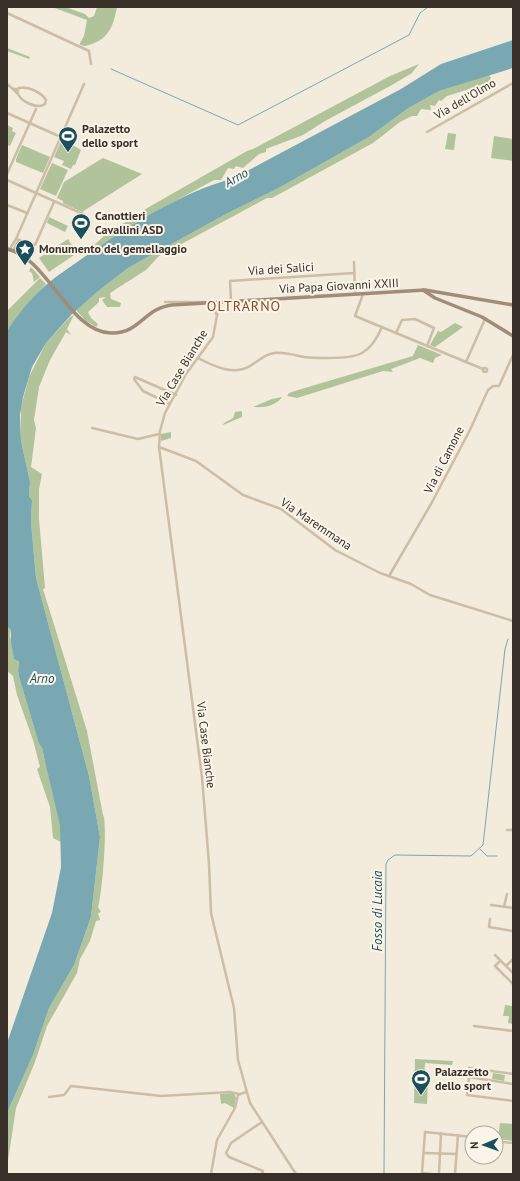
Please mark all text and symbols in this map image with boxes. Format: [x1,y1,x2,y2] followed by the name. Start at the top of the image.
[430,75,498,123] street label: Via dell'Olmo
[82,121,139,150] place label: Palazetto dello sport
[57,125,79,153] sports icon: Palazetto dello sport
[220,164,252,191] water label: Arno
[95,208,163,237] place label: Canottieri Cavallini ASD
[70,212,92,240] sports icon: Canottieri Cavallini ASD
[14,238,36,266] place icon: Monumento del gemellaggio
[39,241,187,256] place label: Monumento del gemellaggio
[247,259,314,278] street label: Via dei Salici
[278,275,399,296] street label: Via Papa Giovanni XXIII
[207,297,281,315] district label: OLTRARNO
[152,327,210,410] street label: Via Case Bianche
[420,424,467,497] street label: Via di Camone
[277,494,355,553] street label: Via Maremmana
[29,670,55,687] water label: Arno
[194,700,219,789] street label: Via Case Bianche
[369,870,386,951] water label: Fosso di Lucaia
[435,1064,492,1093] place label: Palazzetto dello sport
[410,1068,432,1096] sports icon: Palazzetto dello sport
[464,1125,504,1165] north arrow
[467,1141,481,1149] text: N

